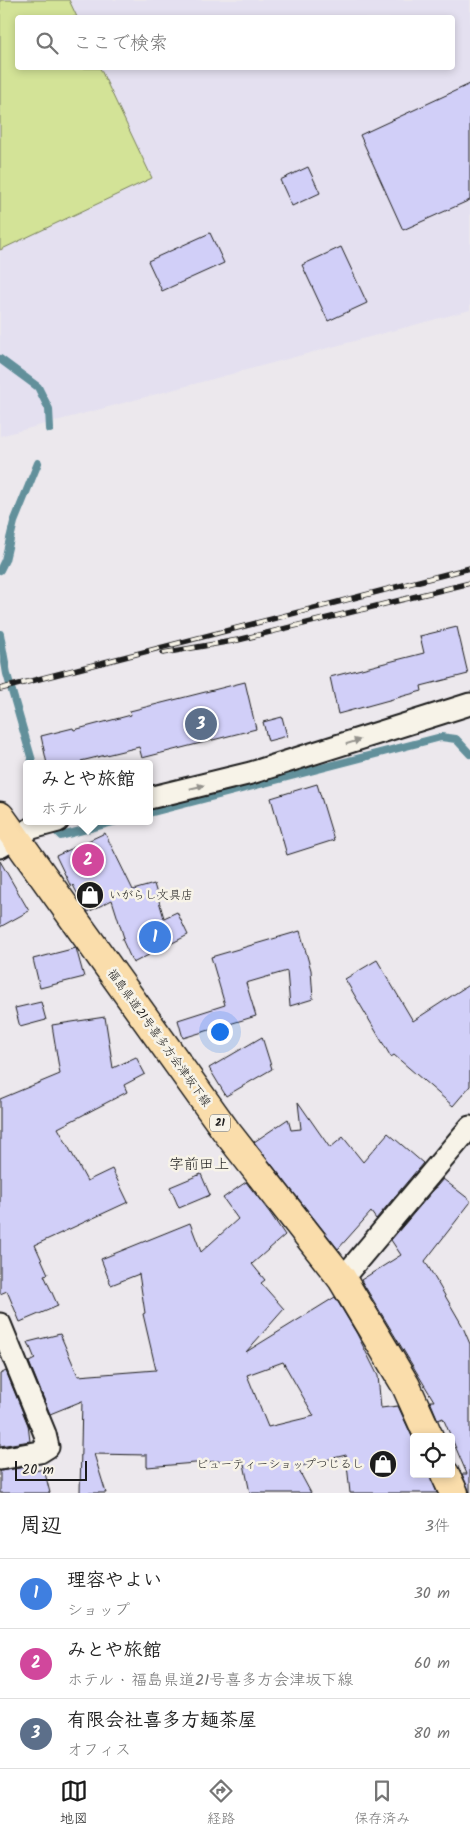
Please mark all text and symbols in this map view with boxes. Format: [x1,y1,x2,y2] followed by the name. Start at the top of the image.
[15,15,455,70] search box
[33,29,61,57] icon: search
[73,29,168,59] text: ここで検索
[185,705,217,743] pin: 3
[345,738,360,746] one-way arrow
[23,760,153,825] popup
[41,765,135,795] text: みとや旅館
[189,783,204,791] one-way arrow
[41,797,88,822] text: ホテル
[72,841,104,879] pin: 2
[75,880,105,910] shop icon: いがらし文具店
[109,886,193,905] place label: いがらし文具店
[139,918,171,956] pin: 1
[102,965,216,1111] street label: 福島県道21号喜多方会津坂下線
[207,1019,233,1045] your location
[210,1114,230,1132] road number: 21
[169,1153,229,1177] district label: 字前田上
[410,1433,455,1478] map controls
[410,1433,455,1478] button: locate
[368,1449,398,1479] shop icon: ビューティーショップつじるし
[196,1455,364,1474] place label: ビューティーショップつじるし
[15,1458,88,1481] scale bar
[22,1459,54,1481] text: 20 m
[20,1510,62,1543] text: 周辺
[425,1514,450,1539] text: 3件
[67,1566,162,1596] text: 理容やよい
[34,1581,38,1606] text: 1
[414,1581,450,1606] text: 30 m
[67,1598,130,1623] text: ショップ
[67,1636,162,1666] text: みとや旅館
[31,1651,41,1676] text: 2
[414,1651,450,1676] text: 60 m
[67,1668,353,1693] text: ホテル · 福島県道21号喜多方会津坂下線
[67,1706,257,1736] text: 有限会社喜多方麺茶屋
[32,1721,40,1746] text: 3
[413,1721,450,1746] text: 80 m
[67,1738,131,1763] text: オフィス
[60,1777,88,1830] tab: 地図
[207,1777,235,1830] tab: 経路
[354,1777,410,1830] tab: 保存済み

